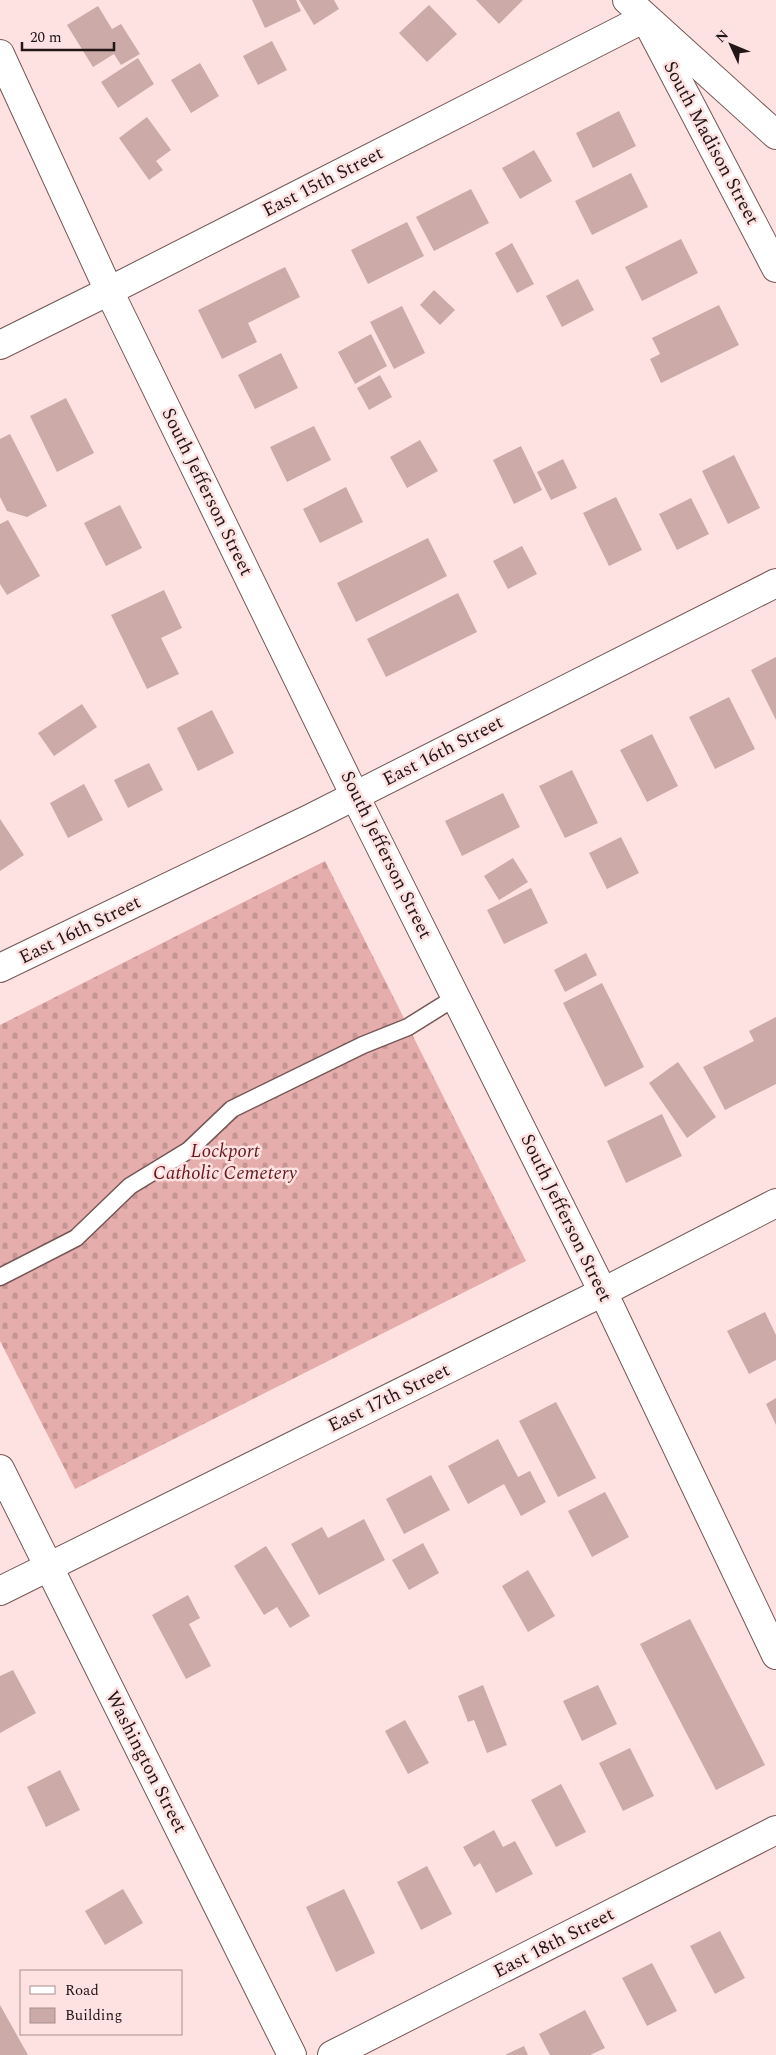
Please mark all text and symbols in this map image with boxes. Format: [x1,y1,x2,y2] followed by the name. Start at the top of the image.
[22,20,115,52] scale bar
[706,20,756,70] north arrow
[710,25,734,48] text: N
[30,26,62,49] text: 20 m
[655,56,767,230] street label: South Madison Street
[257,139,389,225] street label: East 15th Street
[154,403,260,581] street label: South Jefferson Street
[377,708,509,794] street label: East 16th Street
[333,766,439,944] street label: South Jefferson Street
[14,888,146,972] street label: East 16th Street
[513,1129,619,1307] street label: South Jefferson Street
[153,1137,298,1188] park label: Lockport Catholic Cemetery
[323,1356,455,1440] street label: East 17th Street
[98,1686,195,1839] street label: Washington Street
[488,1900,620,1986] street label: East 18th Street
[20,1970,182,2035] legend
[65,1979,99,2002] text: Road
[65,2004,122,2027] text: Building

